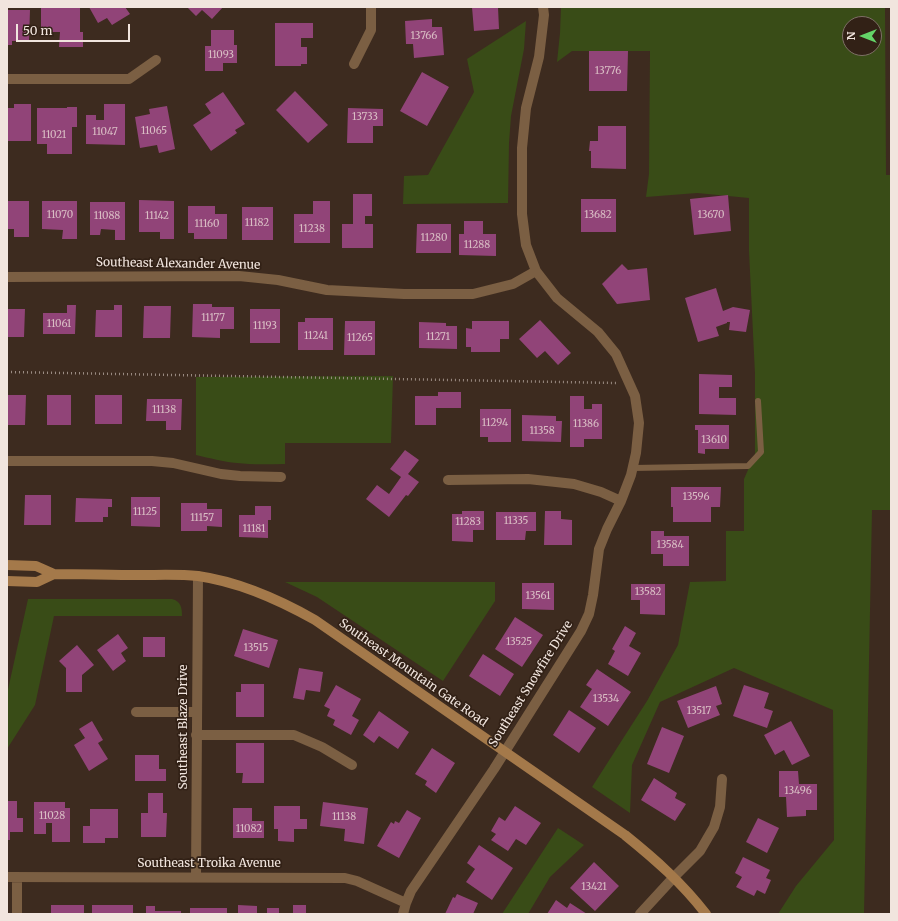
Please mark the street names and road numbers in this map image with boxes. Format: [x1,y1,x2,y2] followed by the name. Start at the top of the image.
[96,255,260,273] street label: Southeast Alexander Avenue
[336,616,490,730] street label: Southeast Mountain Gate Road
[486,618,576,750] street label: Southeast Snowfire Drive
[177,664,191,790] street label: Southeast Blaze Drive
[137,857,281,871] street label: Southeast Troika Avenue

